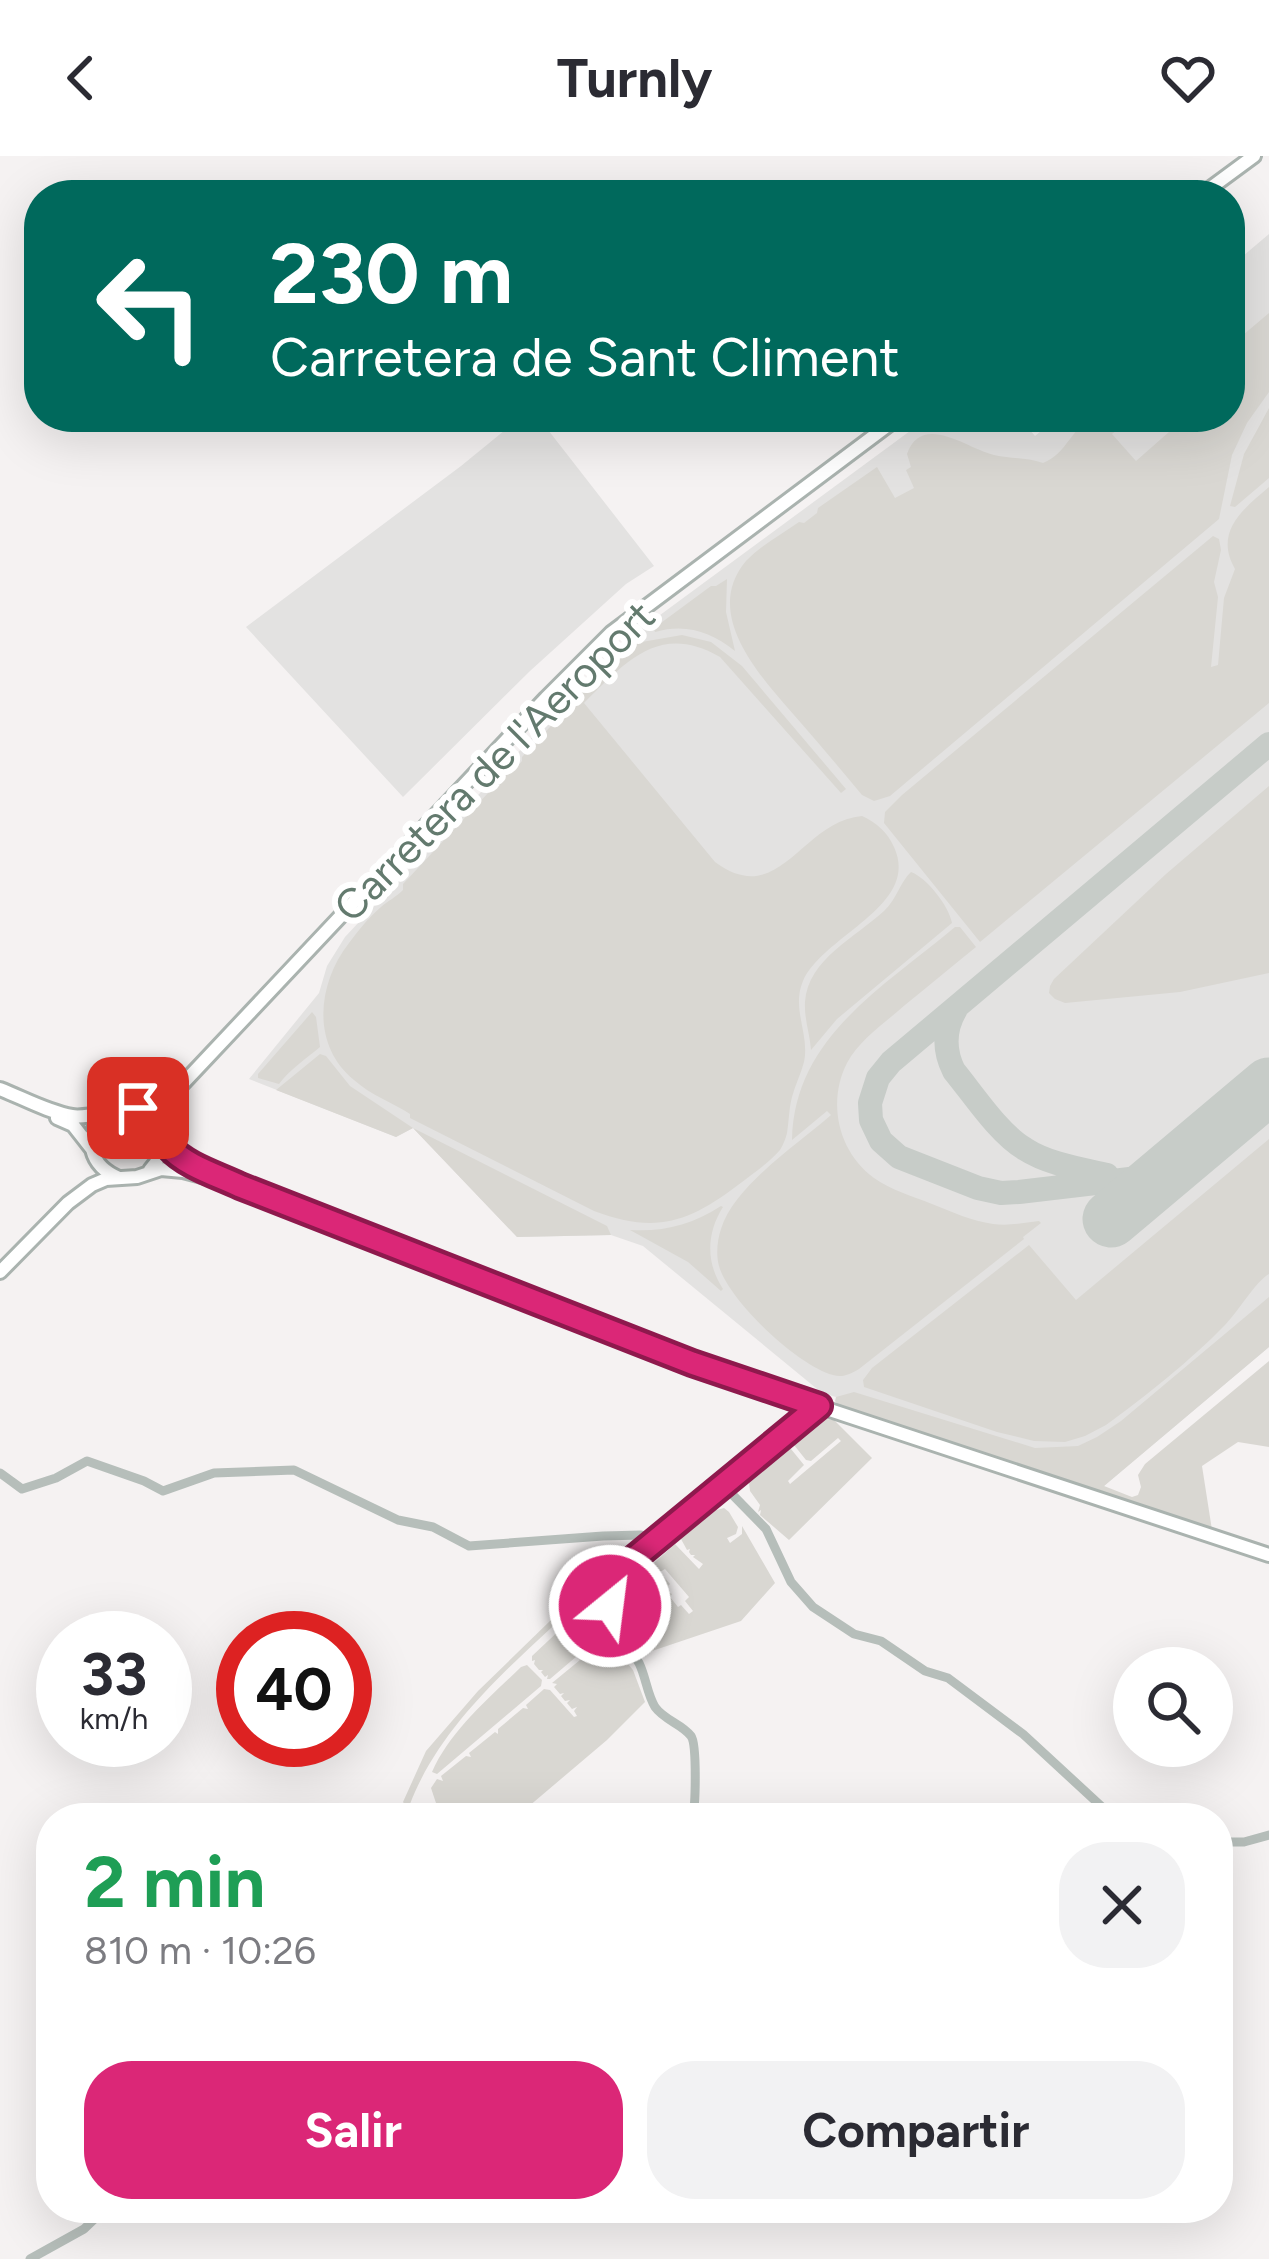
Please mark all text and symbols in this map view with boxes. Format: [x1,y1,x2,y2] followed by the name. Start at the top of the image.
[48,45,114,111] icon: back
[1155,45,1221,111] icon: heart
[557,46,712,111] text: Turnly
[270,223,513,324] text: 230 m
[72,228,228,384] icon: left
[270,325,900,390] text: Carretera de Sant Climent
[324,591,665,932] street label: Carretera de l'Aeroport
[87,1057,189,1159] pin
[105,1075,171,1141] icon: arrive
[547,1543,673,1669] position arrow
[216,1611,372,1767] speed limit sign: 40
[81,1638,147,1710] text: 33
[1113,1647,1233,1767] map controls
[1113,1647,1233,1767] button: search
[80,1700,148,1737] text: km/h
[84,1839,265,1925] text: 2 min
[1059,1842,1185,1968] button: close
[84,1927,316,1974] text: 810 m · 10:26
[84,2061,623,2199] button: Salir
[647,2061,1185,2199] button: Compartir

